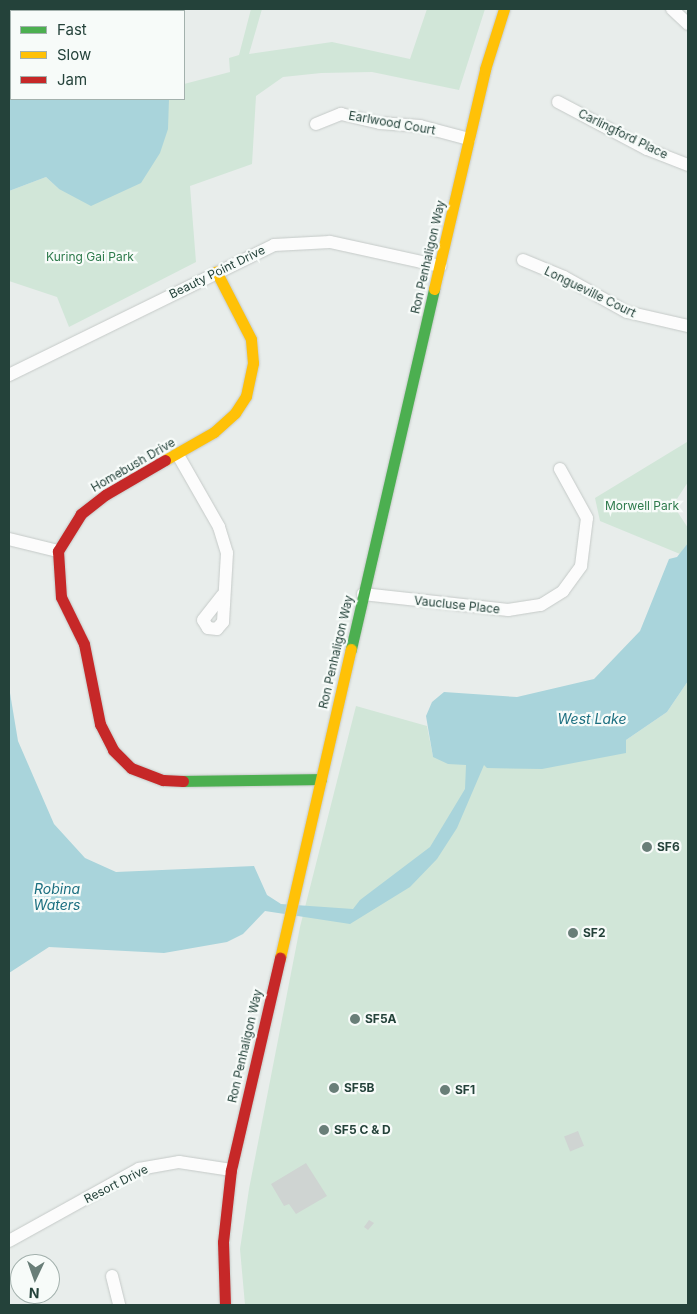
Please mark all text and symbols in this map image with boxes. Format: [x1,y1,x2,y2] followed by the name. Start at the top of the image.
[10,10,185,100] legend
[57,20,87,39] text: Fast
[57,45,91,64] text: Slow
[57,70,87,89] text: Jam
[576,106,670,162] street label: Carlingford Place
[347,108,437,138] street label: Earlwood Court
[408,199,448,315] street label: Ron Penhaligon Way
[167,243,267,301] street label: Beauty Point Drive
[46,250,134,264] park label: Kuring Gai Park
[542,264,638,320] street label: Longueville Court
[88,435,178,495] street label: Homebush Drive
[605,499,679,513] park label: Morwell Park
[413,593,501,617] street label: Vaucluse Place
[316,594,356,710] street label: Ron Penhaligon Way
[557,711,627,727] water label: West Lake
[657,840,680,854] place label: SF6
[641,841,653,853] marker: SF6
[34,881,80,914] water label: Robina Waters
[583,926,605,940] place label: SF2
[567,927,579,939] marker: SF2
[225,988,265,1104] street label: Ron Penhaligon Way
[365,1012,397,1026] place label: SF5A
[349,1013,361,1025] marker: SF5A
[344,1081,375,1095] place label: SF5B
[328,1082,340,1094] marker: SF5B
[455,1083,475,1097] place label: SF1
[439,1084,451,1096] marker: SF1
[334,1123,391,1137] place label: SF5 C & D
[318,1124,330,1136] marker: SF5 C & D
[82,1162,150,1206] street label: Resort Drive
[10,1254,60,1304] north arrow
[28,1285,40,1302] text: N

